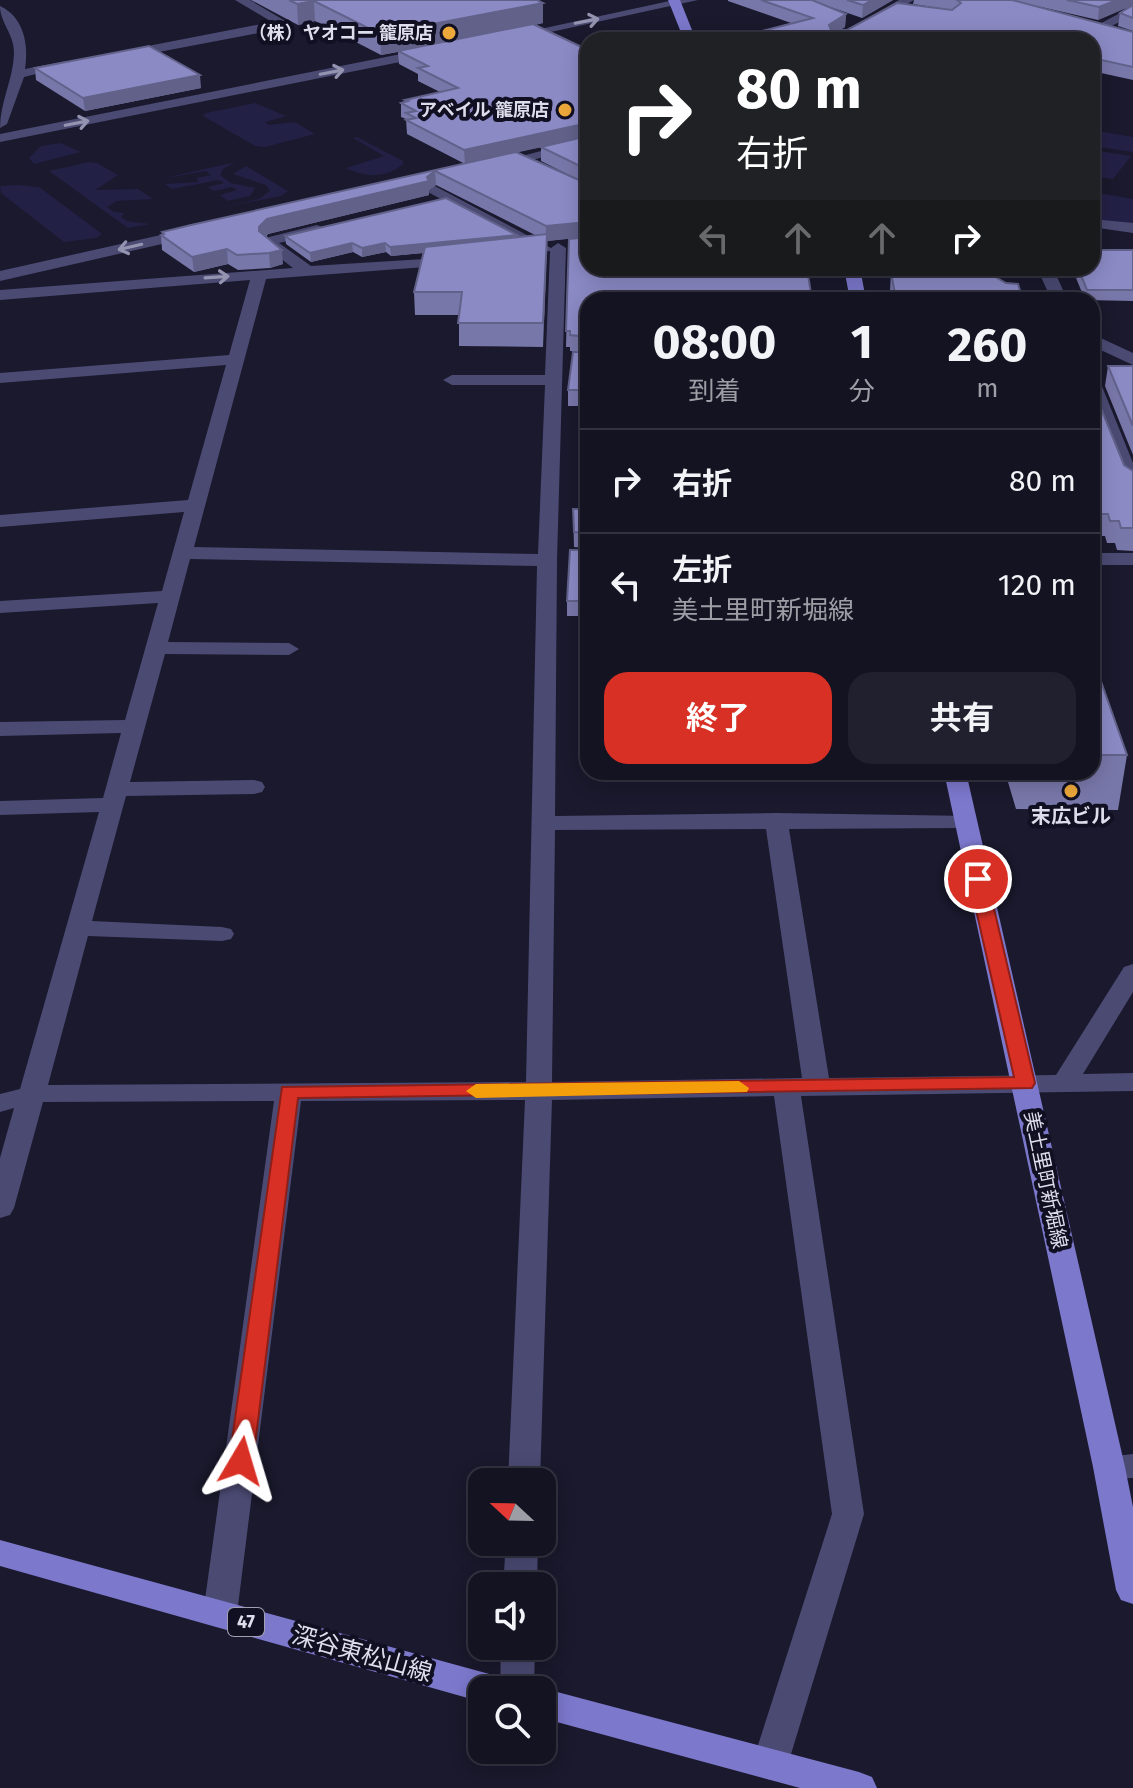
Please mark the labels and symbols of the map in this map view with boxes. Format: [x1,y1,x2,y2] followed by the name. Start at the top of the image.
[573,13,599,28] one-way arrow
[249,22,433,44] place label: （株）ヤオコー 籠原店
[440,24,458,42] marker: （株）ヤオコー 籠原店
[318,64,344,79] one-way arrow
[419,99,549,121] place label: アベイル 籠原店
[556,101,574,119] marker: アベイル 籠原店
[63,114,89,129] one-way arrow
[117,240,143,255] one-way arrow
[203,269,230,284] one-way arrow
[1062,782,1080,800] marker: 末広ビル
[1031,804,1111,828] place label: 末広ビル
[944,845,1012,913] pin
[1020,1109,1072,1251] street label: 美土里町新堀線
[199,1419,283,1503] position arrow
[468,1468,556,1556] north arrow
[228,1608,264,1636] road number: 47
[289,1621,435,1687] street label: 深谷東松山線

